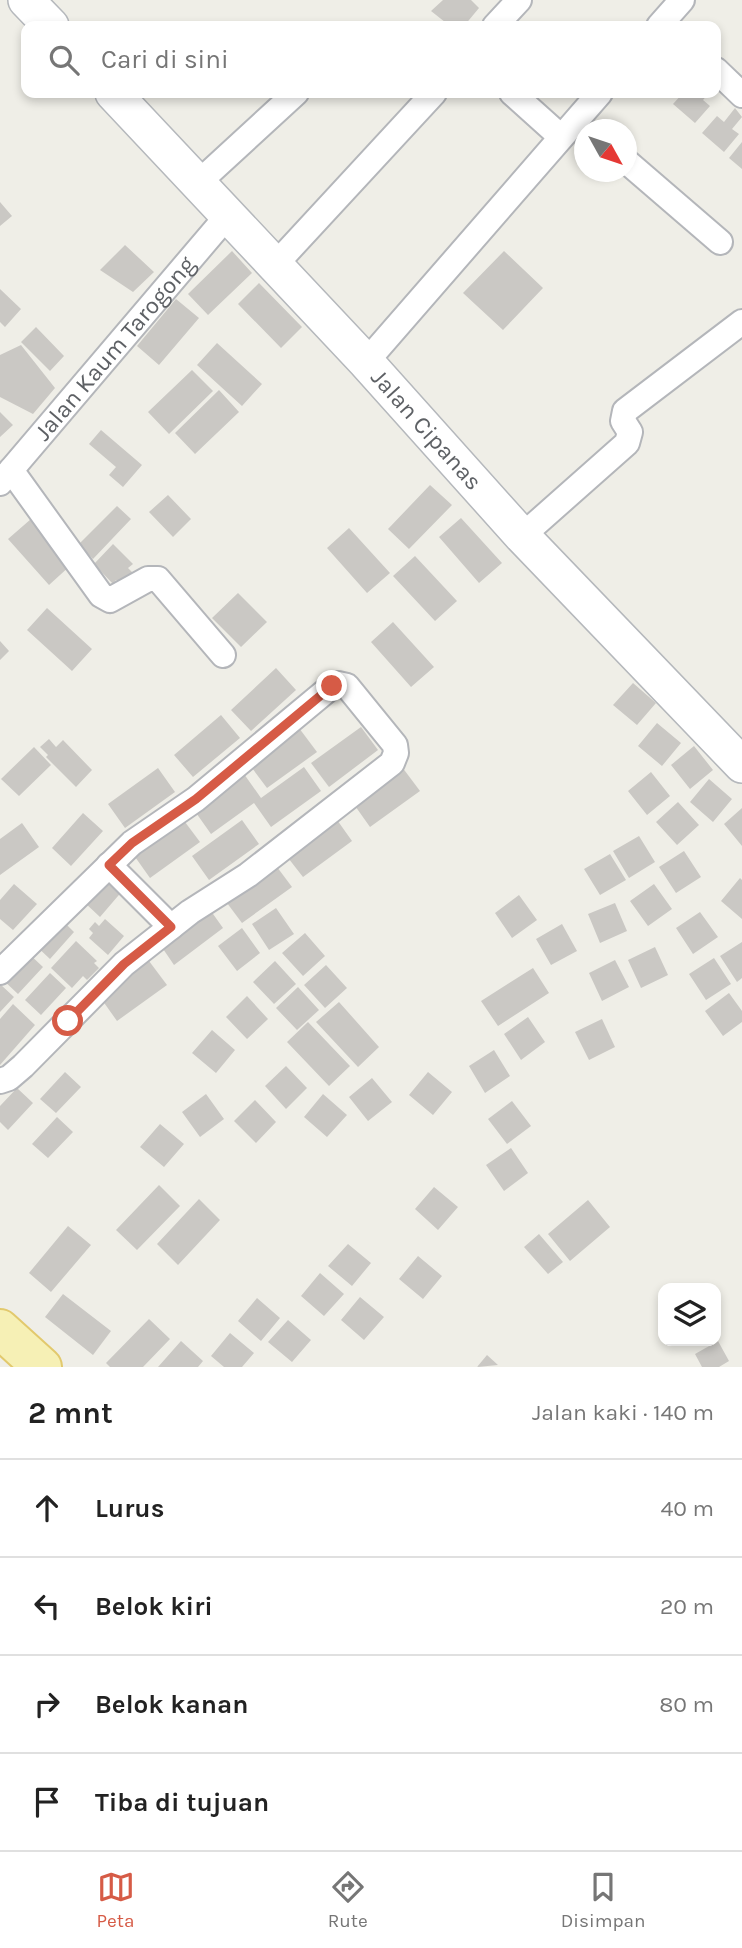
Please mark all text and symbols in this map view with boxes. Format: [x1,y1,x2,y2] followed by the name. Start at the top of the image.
[21,21,721,98] search box
[45,41,83,79] icon: search
[101,44,229,75] text: Cari di sini
[574,119,637,182] north arrow
[28,250,201,446] street label: Jalan Kaum Tarogong
[365,363,488,496] street label: Jalan Cipanas
[316,670,347,701] route end
[52,1005,83,1036] route start
[658,1283,721,1346] map controls
[658,1283,721,1346] button: layers
[28,1395,113,1431] text: 2 mnt
[532,1399,714,1426] text: Jalan kaki · 140 m
[28,1489,66,1527] icon: ahead
[95,1493,164,1524] text: Lurus
[661,1495,714,1522] text: 40 m
[28,1587,66,1625] icon: left
[95,1591,213,1622] text: Belok kiri
[660,1593,714,1620] text: 20 m
[28,1685,66,1723] icon: right
[95,1689,248,1720] text: Belok kanan
[659,1691,714,1718] text: 80 m
[28,1783,66,1821] icon: arrive
[95,1787,269,1818] text: Tiba di tujuan
[97,1868,135,1932] tab: Peta
[328,1868,368,1932] tab: Rute
[561,1868,645,1932] tab: Disimpan

